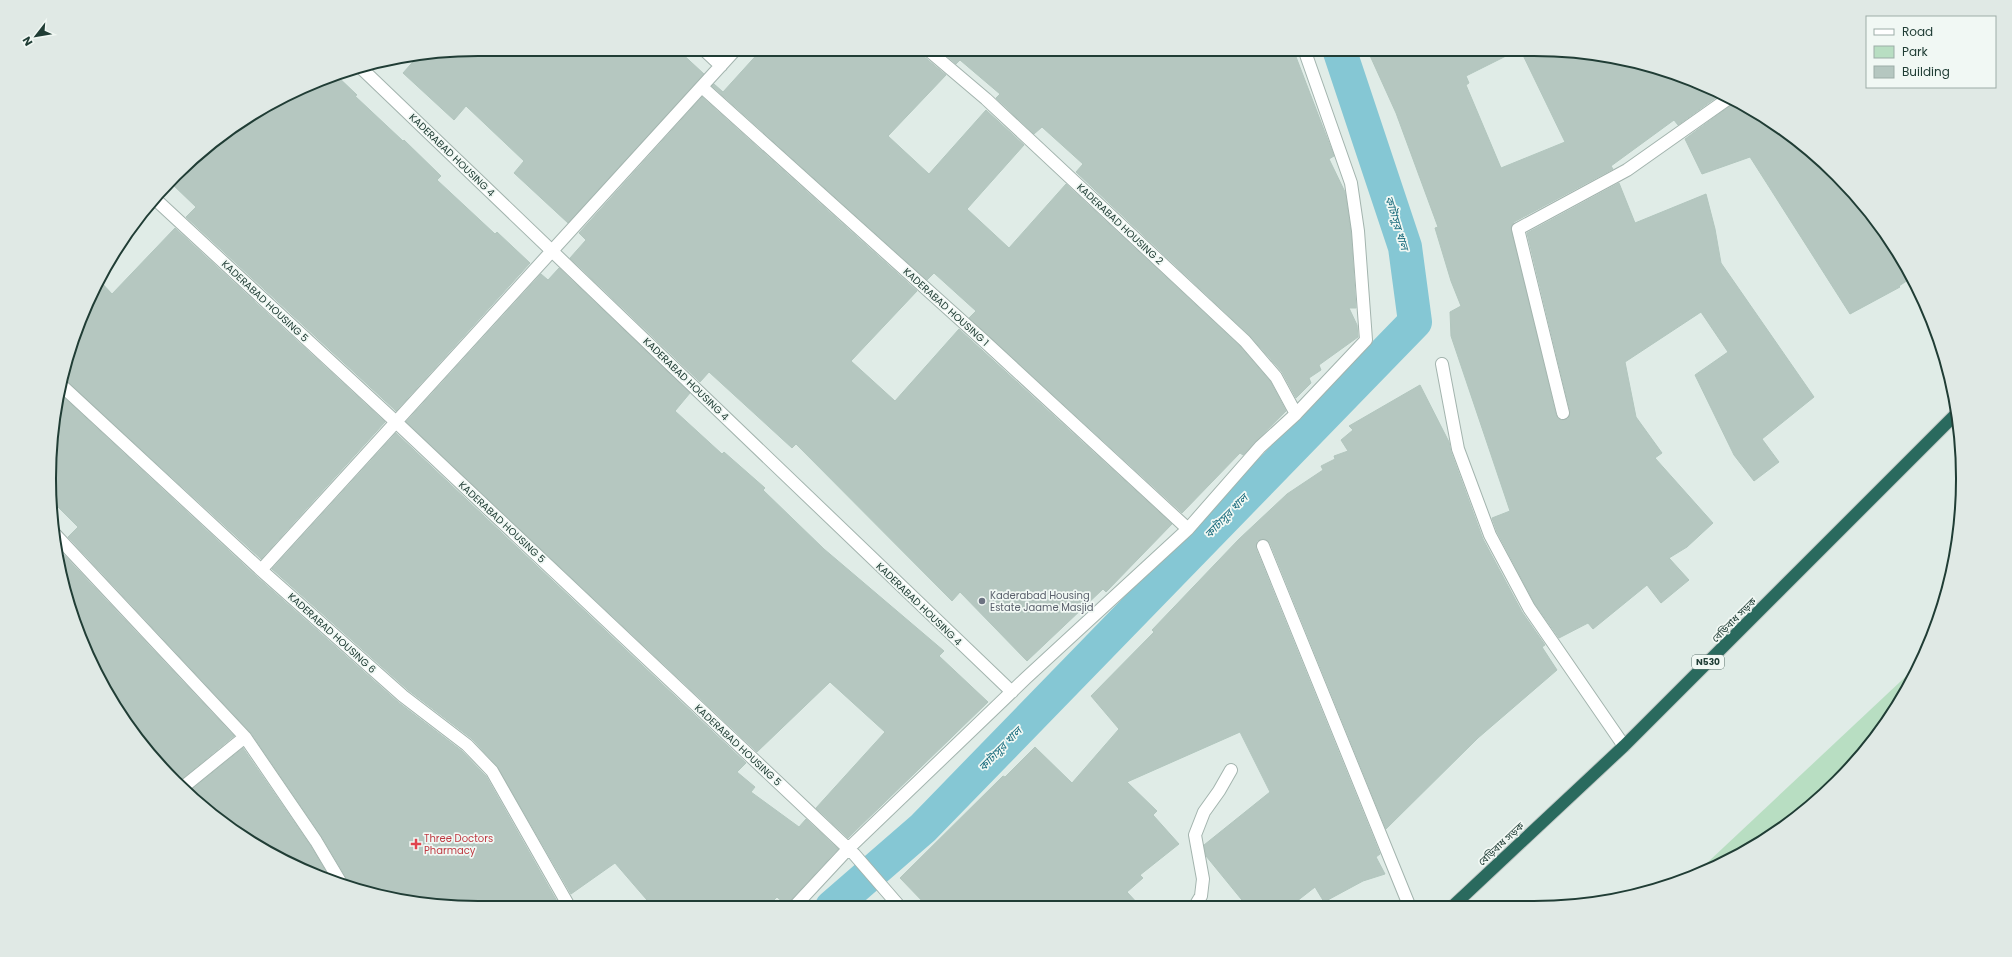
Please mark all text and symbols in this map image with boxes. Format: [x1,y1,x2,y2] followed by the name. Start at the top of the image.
[16,16,56,56] north arrow
[1866,16,1996,88] legend
[1902,23,1933,40] text: Road
[18,33,36,49] text: N
[1902,43,1929,60] text: Park
[1902,63,1950,80] text: Building
[406,110,498,200] street label: KADERABAD HOUSING 4
[1073,180,1167,268] street label: KADERABAD HOUSING 2
[1381,194,1413,254] water label: কাটাসুর খাল
[218,257,312,345] street label: KADERABAD HOUSING 5
[900,264,992,350] street label: KADERABAD HOUSING 1
[640,334,732,424] street label: KADERABAD HOUSING 4
[455,478,549,566] street label: KADERABAD HOUSING 5
[1201,489,1252,542] water label: কাটাসুর খাল
[873,559,965,649] street label: KADERABAD HOUSING 4
[990,588,1094,615] place label: Kaderabad Housing Estate Jaame Masjid
[285,589,379,677] street label: KADERABAD HOUSING 6
[1708,594,1760,646] street label: বেড়িবাধ সড়ক
[977,596,987,606] marker: Kaderabad Housing Estate Jaame Masjid
[1692,655,1724,669] road number: N530
[691,701,785,789] street label: KADERABAD HOUSING 5
[975,722,1026,775] water label: কাটাসুর খাল
[1475,818,1528,869] street label: বেড়িবাধ সড়ক
[424,831,493,858] place label: Three Doctors Pharmacy
[411,839,421,849] marker: Three Doctors Pharmacy

